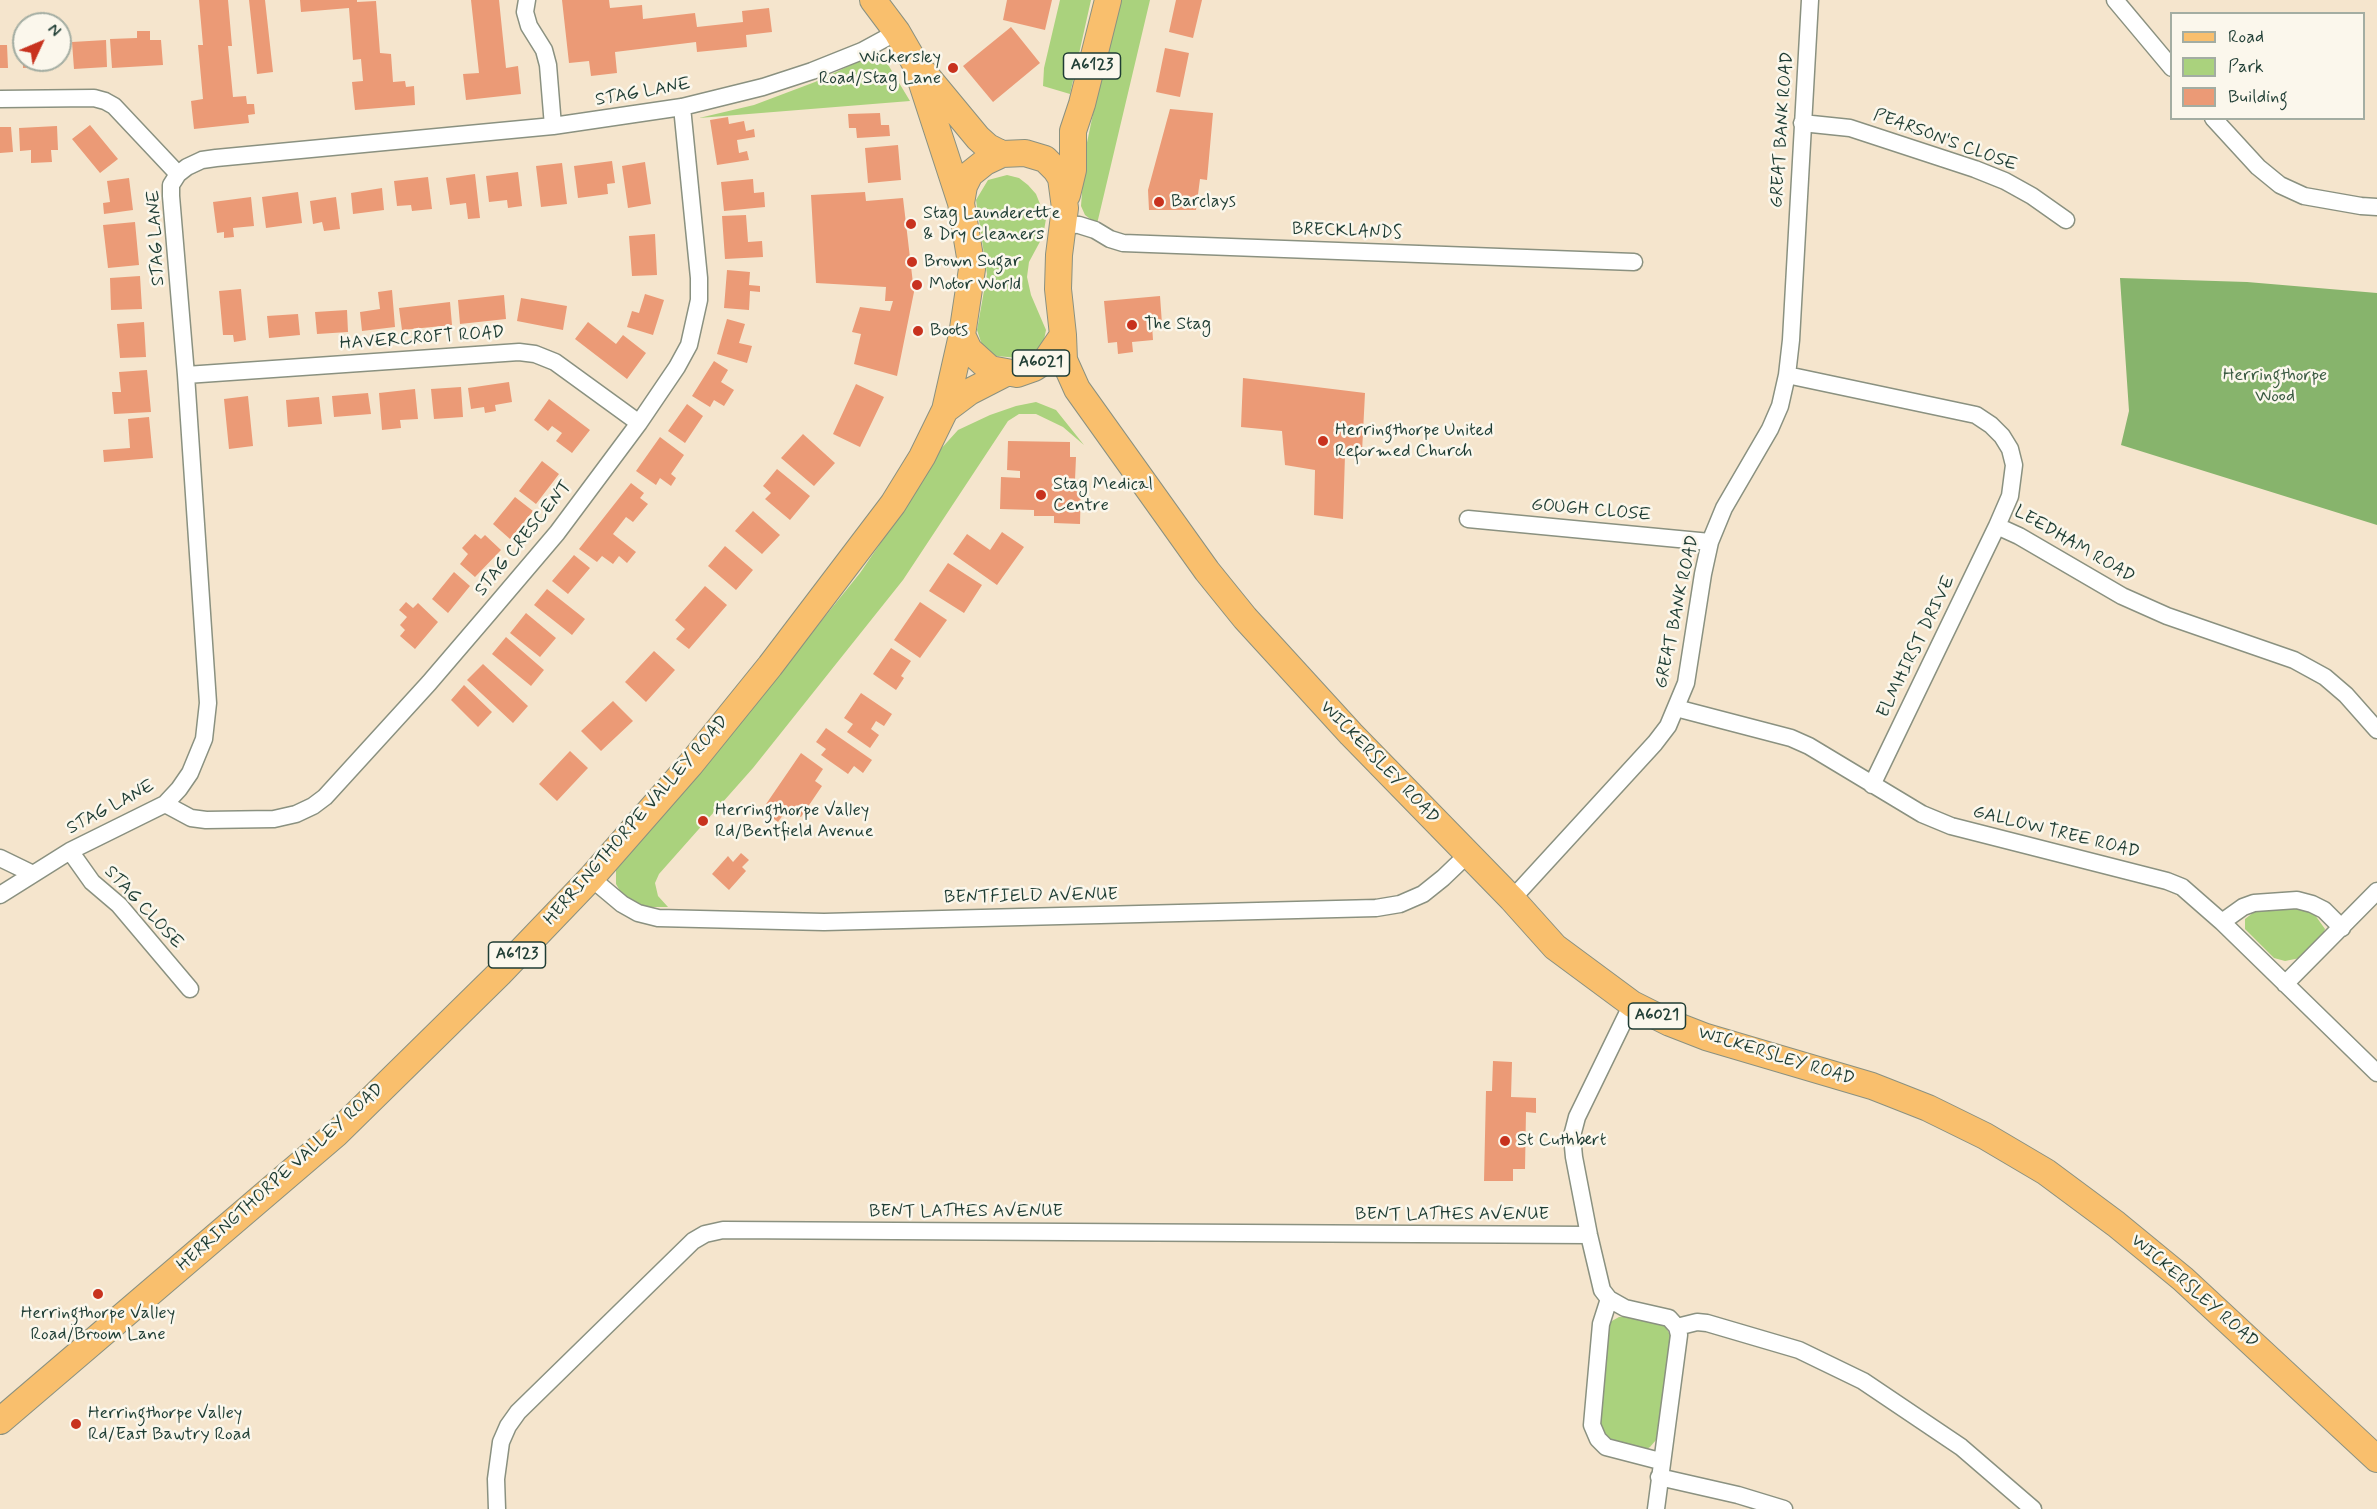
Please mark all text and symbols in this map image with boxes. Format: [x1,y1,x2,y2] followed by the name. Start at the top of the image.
[12,12,72,72] north arrow
[2170,12,2365,120] legend
[43,19,65,42] text: N
[2228,25,2264,49] text: Road
[819,47,941,90] place label: Wickersley Road/Stag Lane
[1767,51,1799,209] street label: GREAT BANK ROAD
[1064,53,1120,79] road number: A6123
[2228,55,2264,79] text: Park
[946,61,960,75] marker: Wickersley Road/Stag Lane
[594,74,692,112] street label: STAG LANE
[2228,85,2288,109] text: Building
[1870,105,2020,177] street label: PEARSON'S CLOSE
[144,189,170,287] street label: STAG LANE
[1171,191,1236,213] place label: Barclays
[1152,195,1166,209] marker: Barclays
[923,203,1060,246] place label: Stag Launderette & Dry Cleaners
[904,217,918,231] marker: Stag Launderette & Dry Cleaners
[1292,219,1402,245] street label: BRECKLANDS
[924,251,1021,273] place label: Brown Sugar
[905,255,919,269] marker: Brown Sugar
[929,274,1021,296] place label: Motor World
[910,278,924,292] marker: Motor World
[1144,314,1211,336] place label: The Stag
[1125,318,1139,332] marker: The Stag
[930,320,968,342] place label: Boots
[339,322,505,356] street label: HAVERCROFT ROAD
[911,324,925,338] marker: Boots
[1012,350,1070,376] road number: A6021
[2223,365,2327,407] park label: Herringthorpe Wood
[1335,420,1493,462] place label: Herringthorpe United Reformed Church
[1316,434,1330,448] marker: Herringthorpe United Reformed Church
[1053,474,1153,516] place label: Stag Medical Centre
[471,477,577,601] street label: STAG CRESCENT
[1034,488,1048,502] marker: Stag Medical Centre
[1530,495,1652,527] street label: GOUGH CLOSE
[2010,502,2138,588] street label: LEEDHAM ROAD
[1651,533,1705,691] street label: GREAT BANK ROAD
[1873,572,1961,722] street label: ELMHIRST DRIVE
[1315,697,1443,829] street label: WICKERSLEY ROAD
[540,712,734,930] street label: HERRINGTHORPE VALLEY ROAD
[63,776,159,840] street label: STAG LANE
[715,800,874,842] place label: Herringthorpe Valley Rd/Bentfield Avenue
[1970,802,2142,864] street label: GALLOW TREE ROAD
[696,814,710,828] marker: Herringthorpe Valley Rd/Bentfield Avenue
[99,862,187,954] street label: STAG CLOSE
[944,885,1118,909] street label: BENTFIELD AVENUE
[488,942,546,968] road number: A6123
[1628,1003,1686,1029] road number: A6021
[1695,1023,1857,1091] street label: WICKERSLEY ROAD
[173,1079,389,1277] street label: HERRINGTHORPE VALLEY ROAD
[1517,1130,1606,1152] place label: St Cuthbert
[1498,1134,1512,1148] marker: St Cuthbert
[869,1201,1063,1223] street label: BENT LATHES AVENUE
[1355,1204,1549,1226] street label: BENT LATHES AVENUE
[2126,1231,2262,1353] street label: WICKERSLEY ROAD
[91,1287,105,1301] marker: Herringthorpe Valley Road/Broom Lane
[21,1303,175,1346] place label: Herringthorpe Valley Road/Broom Lane
[88,1403,251,1446] place label: Herringthorpe Valley Rd/East Bawtry Road
[69,1417,83,1431] marker: Herringthorpe Valley Rd/East Bawtry Road

